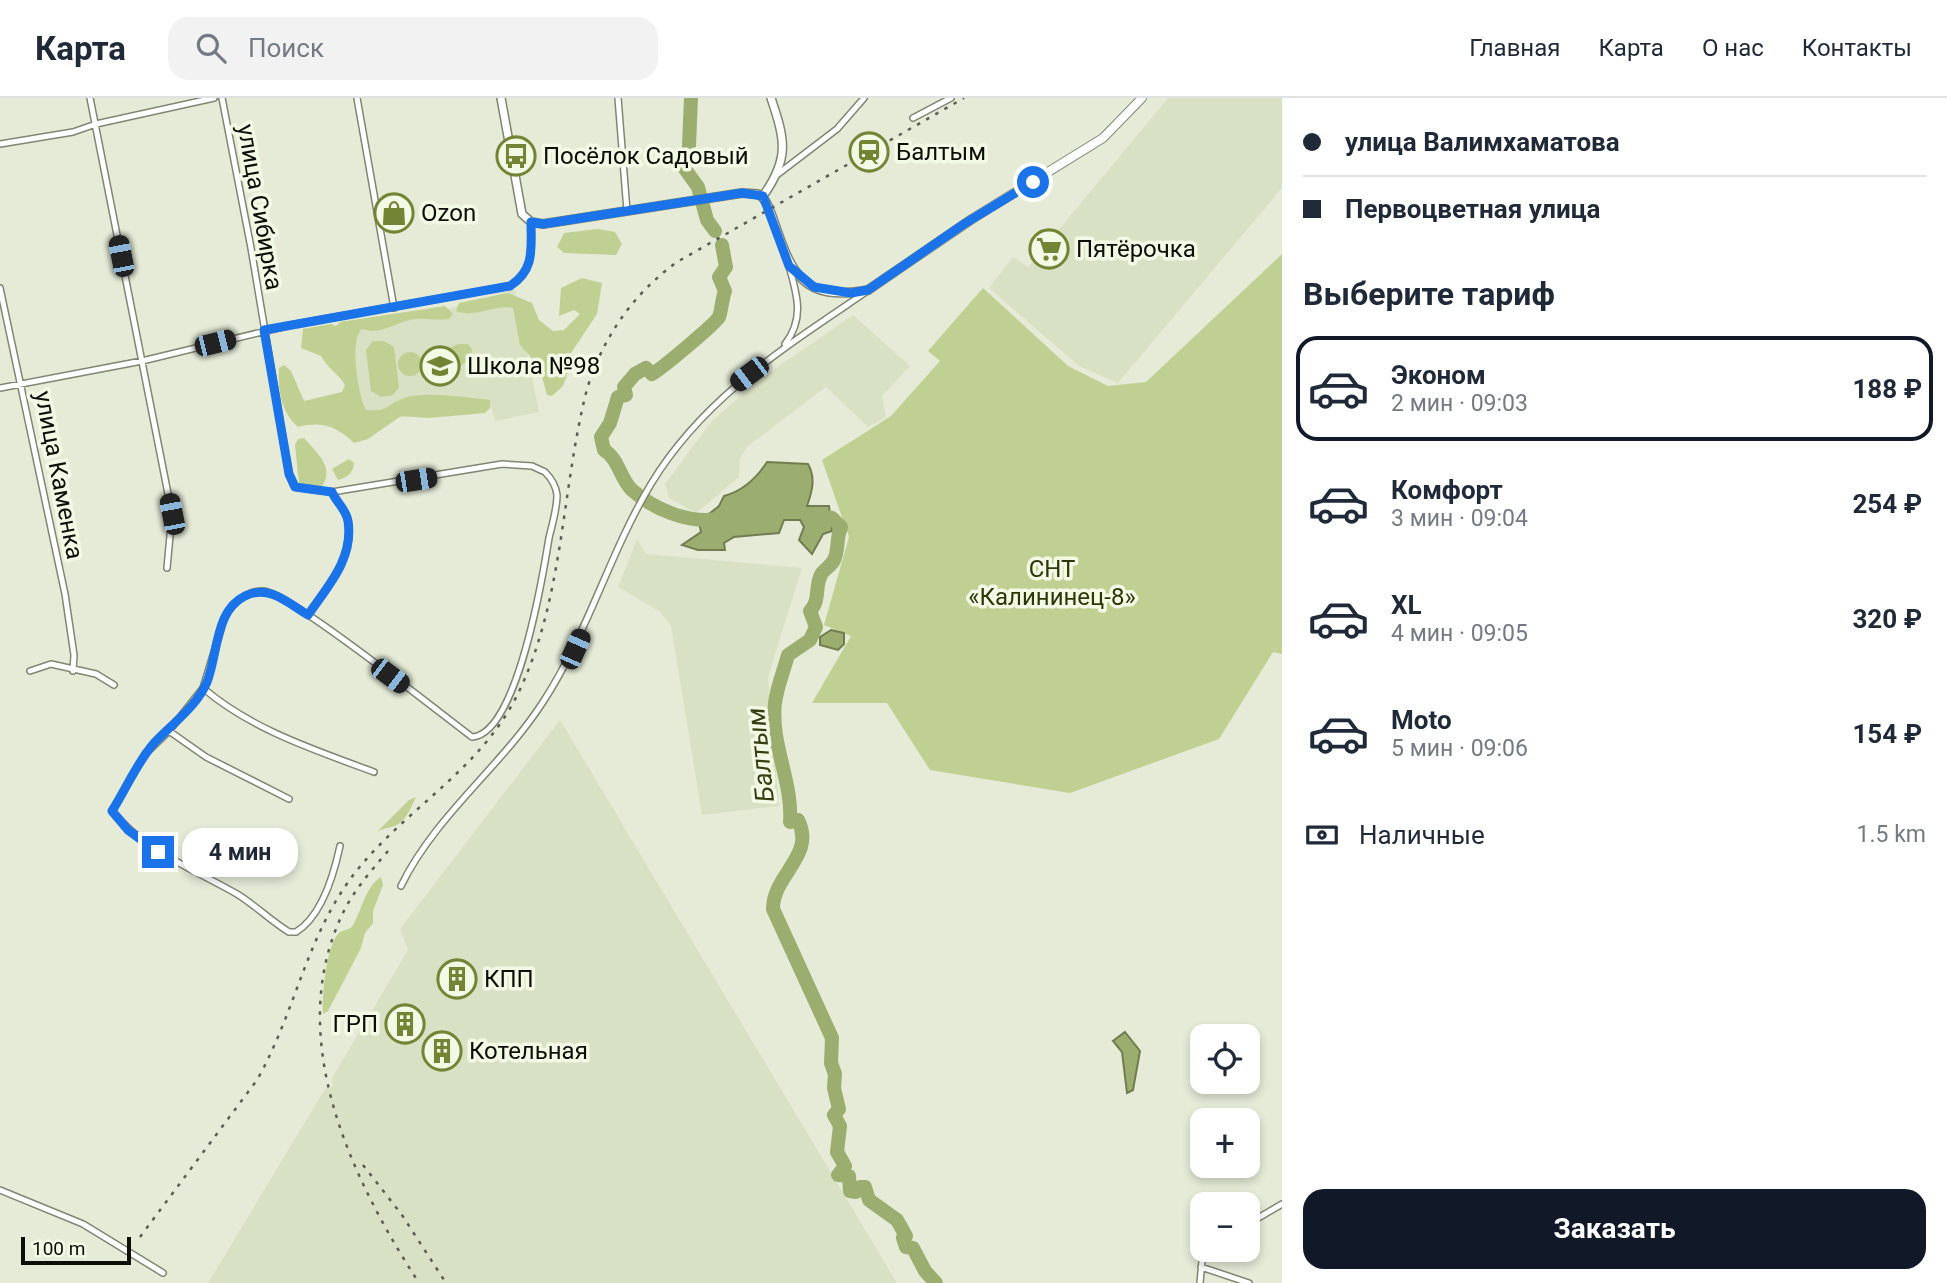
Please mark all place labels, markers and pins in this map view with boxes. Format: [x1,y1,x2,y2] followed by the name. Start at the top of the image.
[848,131,890,173] station icon: Балтым
[495,135,537,177] bus stop icon: Посёлок Садовый
[896,138,986,166] place label: Балтым
[543,142,749,170] place label: Посёлок Садовый
[373,192,415,234] shop icon: Ozon
[421,199,476,227] place label: Ozon
[1028,228,1070,270] supermarket icon: Пятёрочка
[1076,235,1196,263] place label: Пятёрочка
[419,345,461,387] school or university icon: Школа №98
[467,352,600,380] place label: Школа №98
[436,958,478,1000] building icon: КПП
[484,965,534,993] place label: КПП
[384,1003,426,1045] building icon: ГРП
[332,1010,378,1038] place label: ГРП
[421,1030,463,1072] building icon: Котельная
[469,1037,588,1065] place label: Котельная

